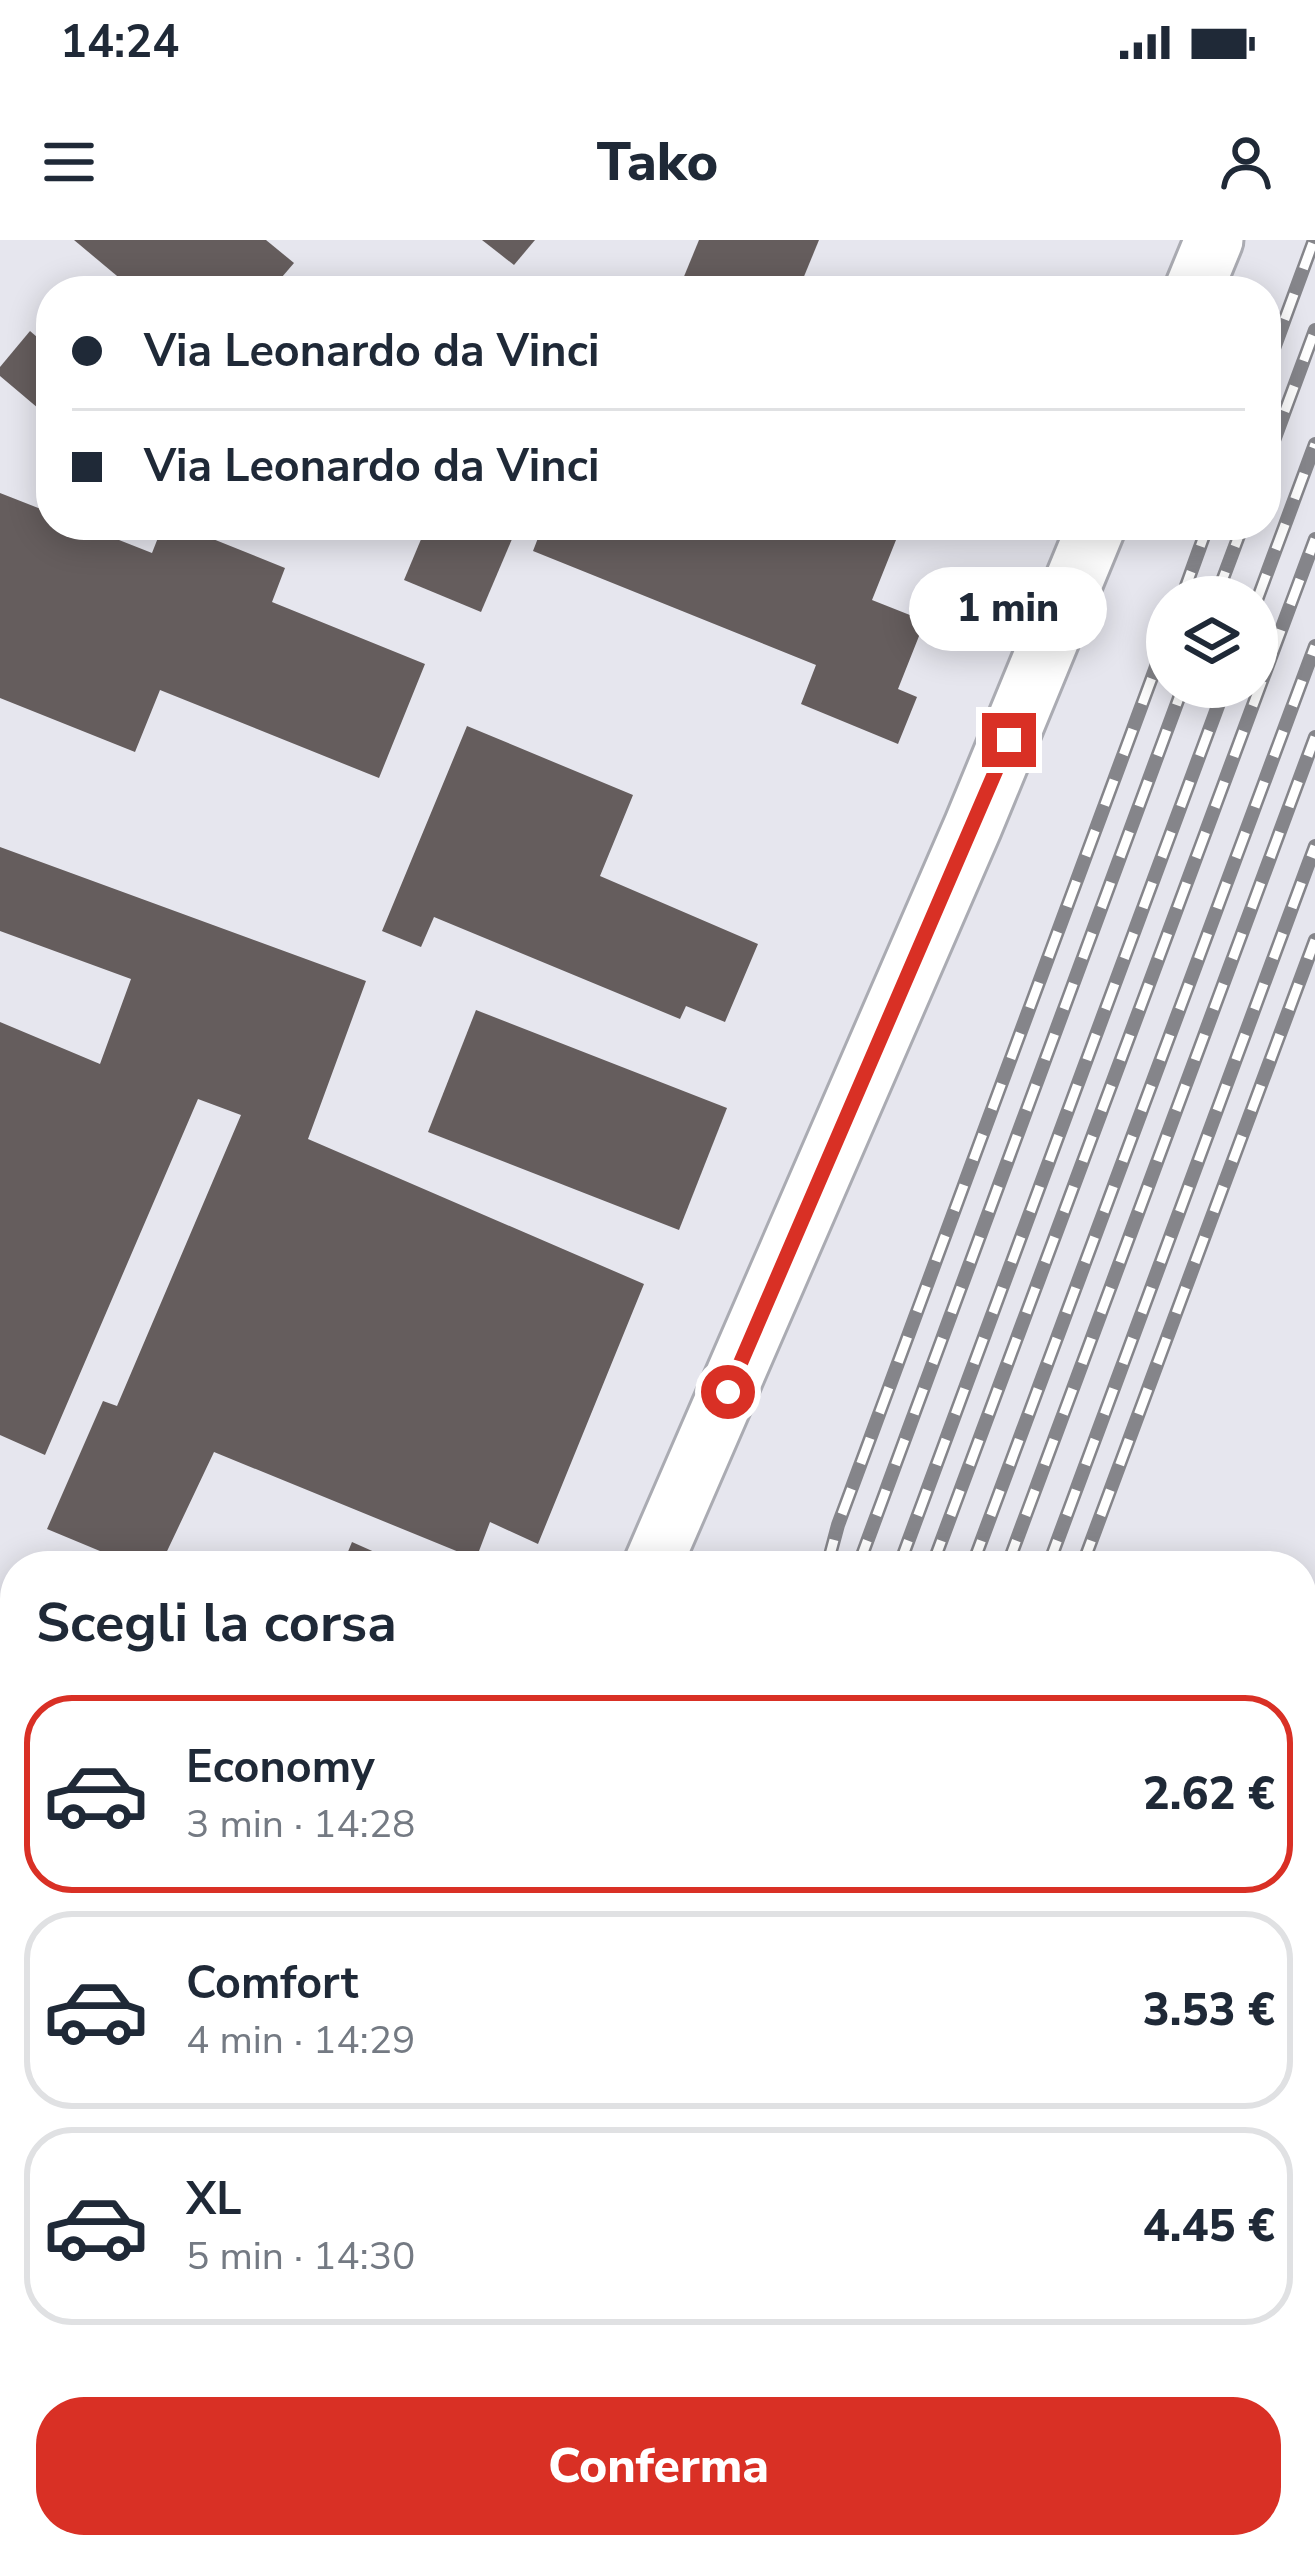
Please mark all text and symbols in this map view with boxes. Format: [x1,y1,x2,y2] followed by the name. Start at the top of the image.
[60,12,179,73] text: 14:24
[597,125,718,199] text: Tako
[36,129,102,195] icon: menu
[1213,129,1279,195] icon: person
[144,321,599,382] text: Via Leonardo da Vinci
[144,436,599,497] text: Via Leonardo da Vinci
[910,566,1108,650] callout: 1 min
[1146,576,1278,708] map controls
[1146,576,1278,708] button: layers
[957,582,1059,635] text: 1 min
[982,713,1036,767] route end
[701,1365,755,1419] route start
[36,1586,397,1660] text: Scegli la corsa
[186,1737,375,1798] text: Economy
[42,1740,150,1848] icon: car
[1143,1764,1275,1825] text: 2.62 €
[186,1798,415,1851] text: 3 min · 14:28
[186,1953,358,2014] text: Comfort
[42,1956,150,2064] icon: car
[1143,1980,1275,2041] text: 3.53 €
[186,2014,415,2067] text: 4 min · 14:29
[186,2169,242,2230] text: XL
[42,2172,150,2280] icon: car
[1143,2196,1275,2257] text: 4.45 €
[186,2230,415,2283] text: 5 min · 14:30
[36,2397,1281,2535] button: Conferma

